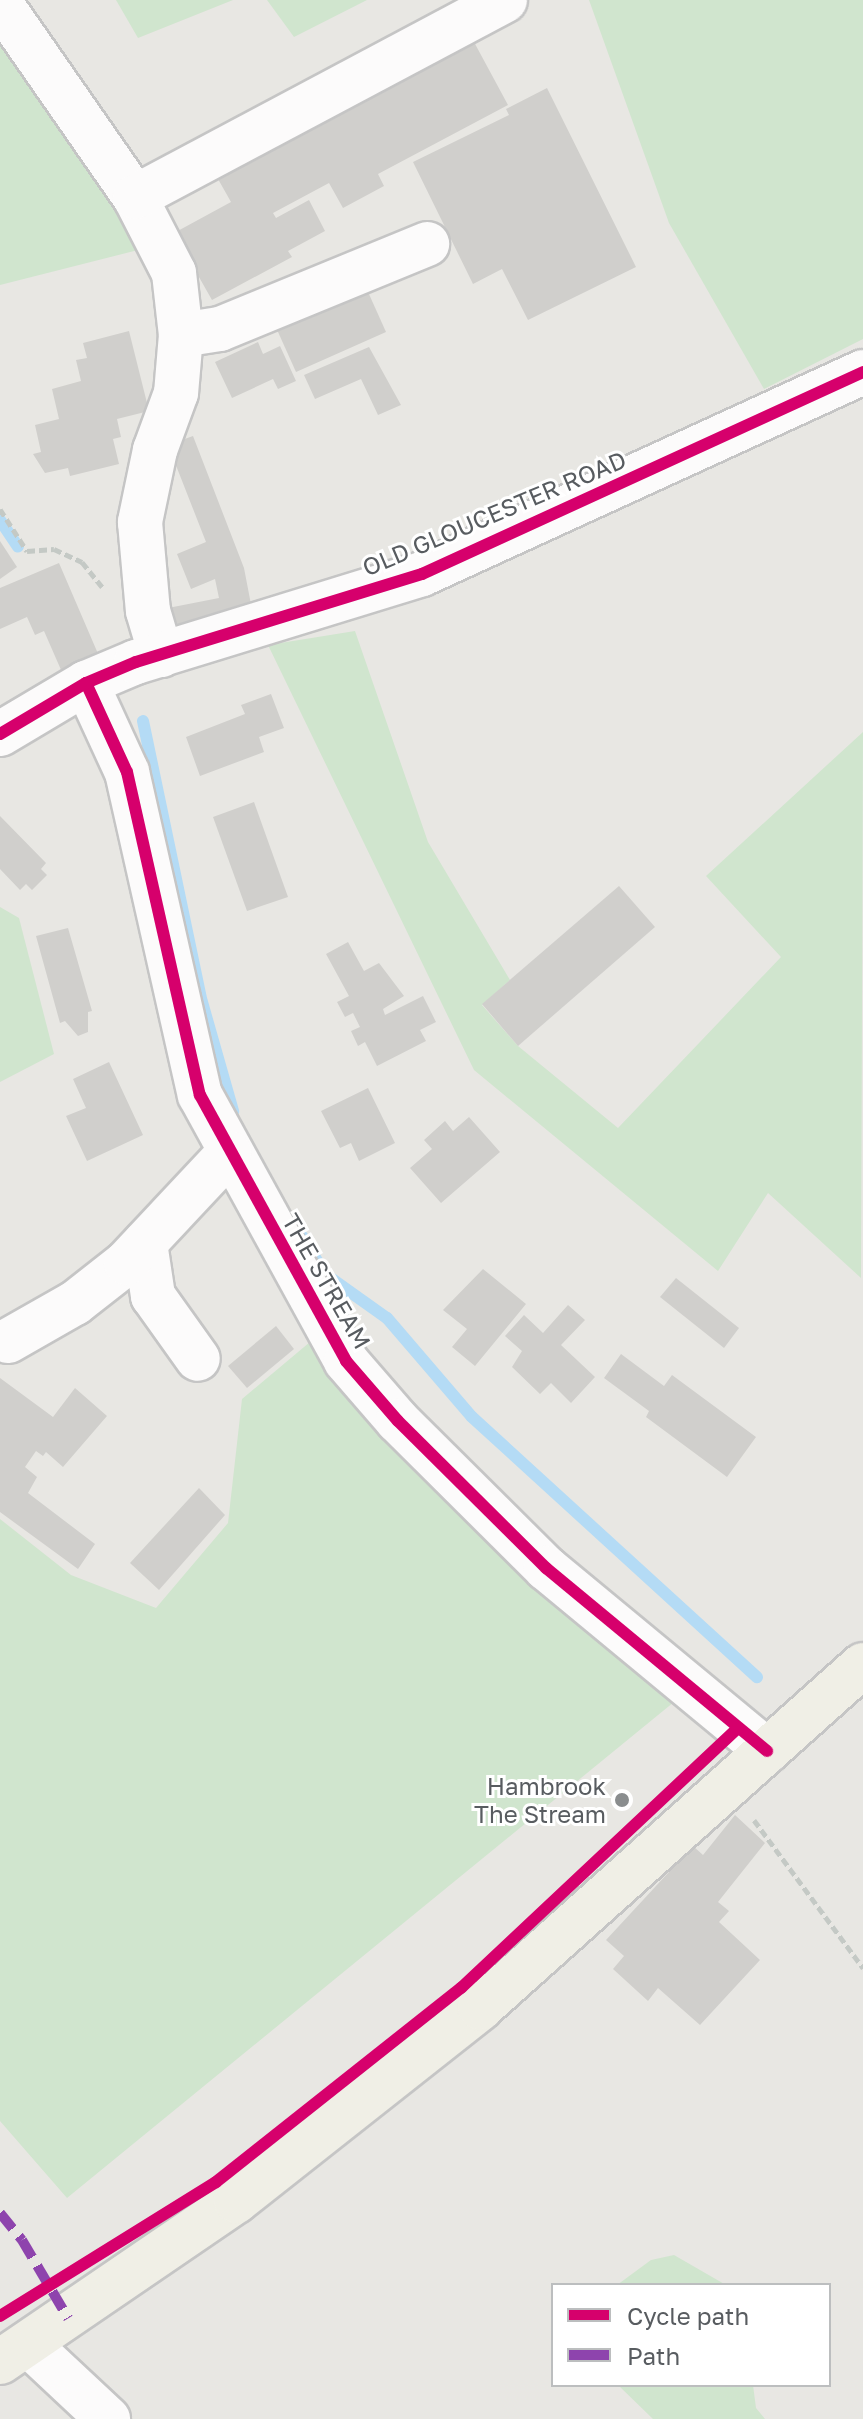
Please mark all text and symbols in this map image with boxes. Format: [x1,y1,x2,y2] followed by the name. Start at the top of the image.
[358,444,630,582] street label: OLD GLOUCESTER ROAD
[277,1208,377,1354] street label: THE STREAM
[474,1772,606,1828] place label: Hambrook The Stream
[613,1791,631,1809] marker: Hambrook The Stream
[551,2283,831,2387] legend
[627,2301,749,2330] text: Cycle path
[627,2341,680,2370] text: Path

